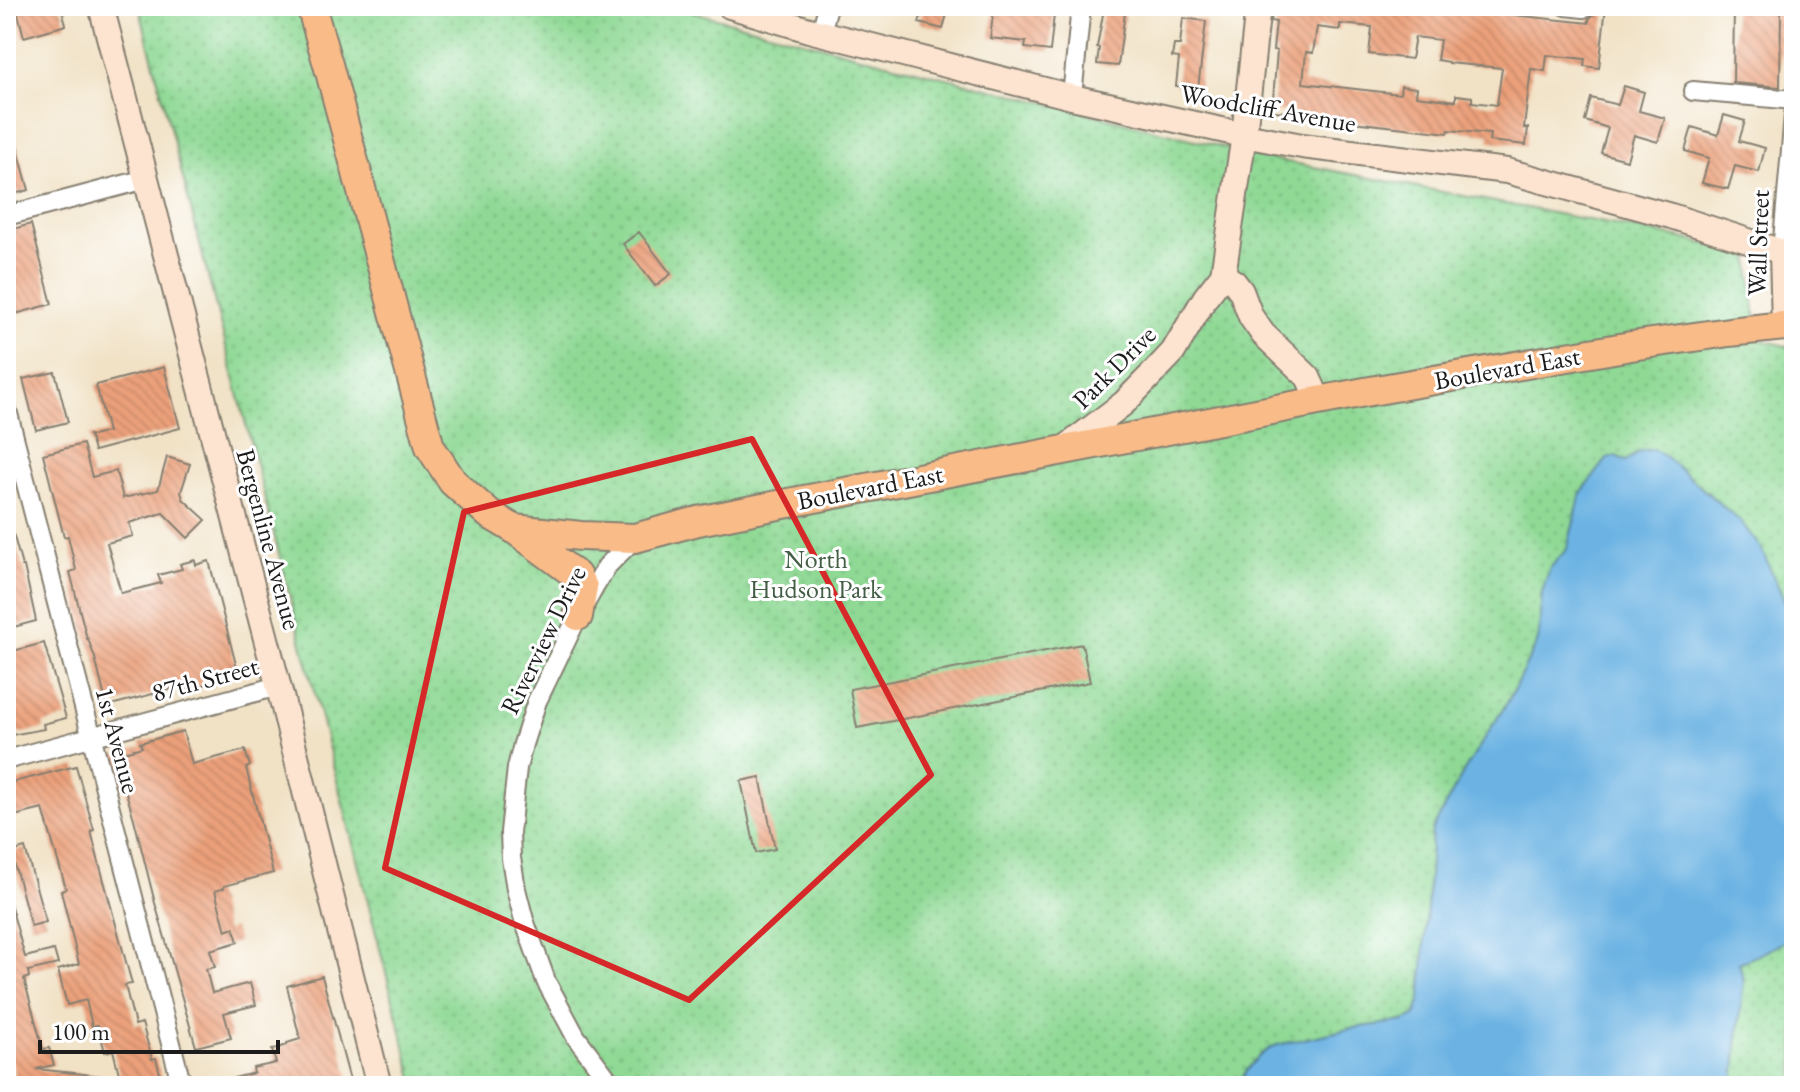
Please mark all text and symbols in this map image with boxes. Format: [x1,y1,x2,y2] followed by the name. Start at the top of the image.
[1177,76,1359,140] street label: Woodcliff Avenue
[1739,189,1777,297] street label: Wall Street
[1065,318,1163,416] street label: Park Drive
[1431,338,1583,398] street label: Boulevard East
[229,445,309,633] street label: Bergenline Avenue
[794,456,946,518] street label: Boulevard East
[750,542,883,606] park label: North Hudson Park
[492,560,594,720] street label: Riverview Drive
[148,648,262,710] street label: 87th Street
[87,683,149,797] street label: 1st Avenue
[40,1004,278,1054] scale bar
[52,1016,110,1047] text: 100 m

